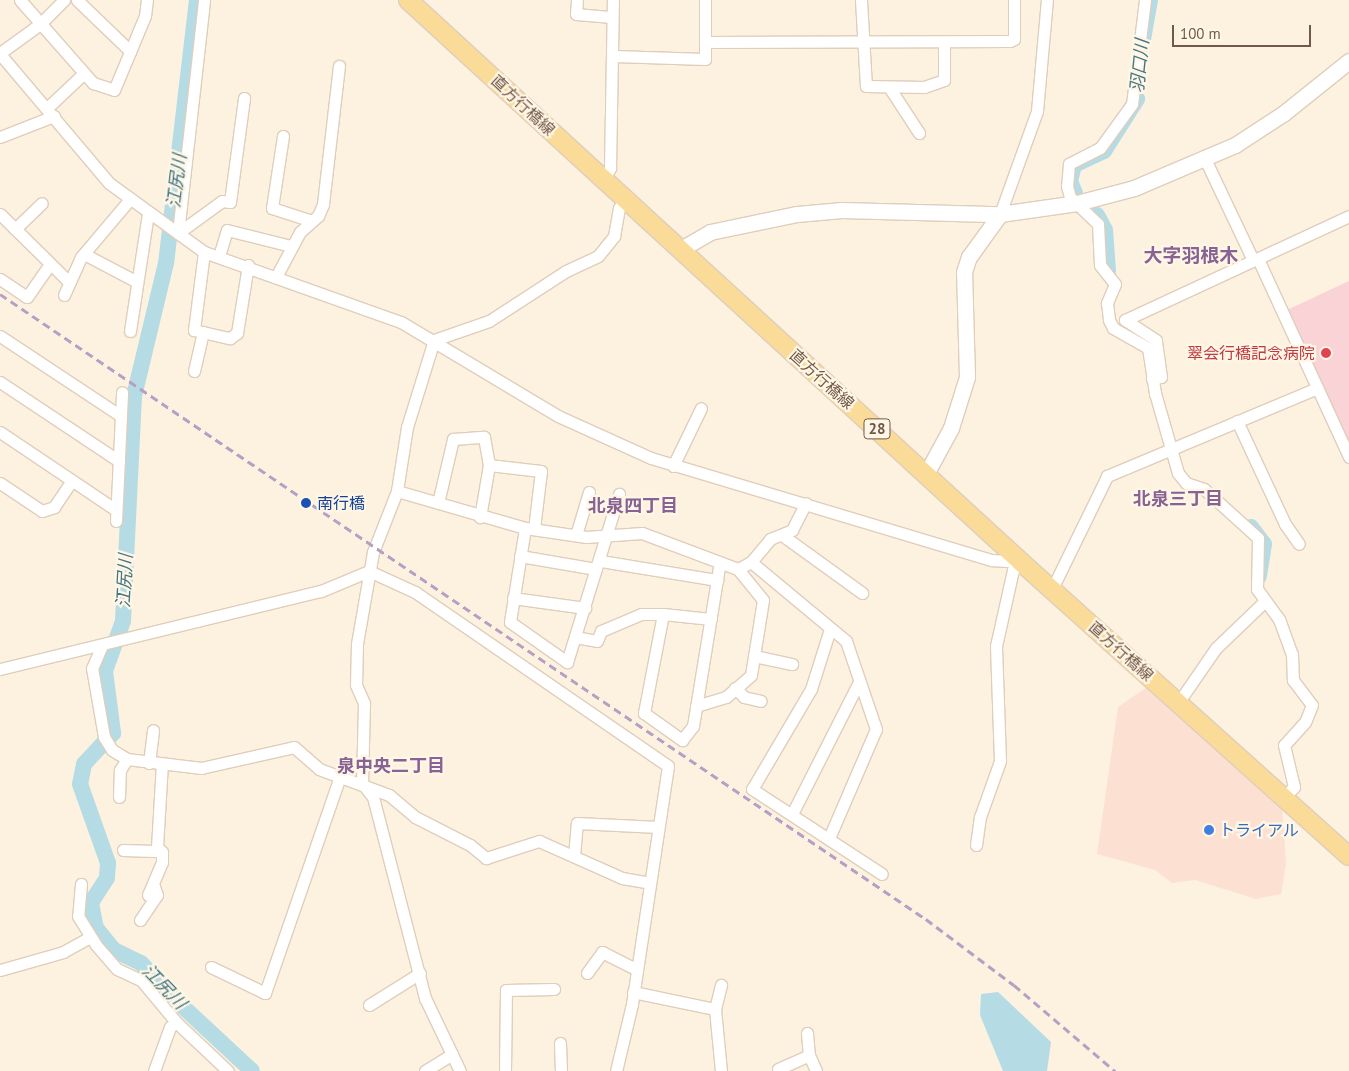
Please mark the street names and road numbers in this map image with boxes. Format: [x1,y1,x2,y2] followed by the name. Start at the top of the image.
[487,71,559,139] street label: 直方行橋線
[786,345,858,413] street label: 直方行橋線
[863,416,891,442] road number: 28
[1085,617,1157,685] street label: 直方行橋線

